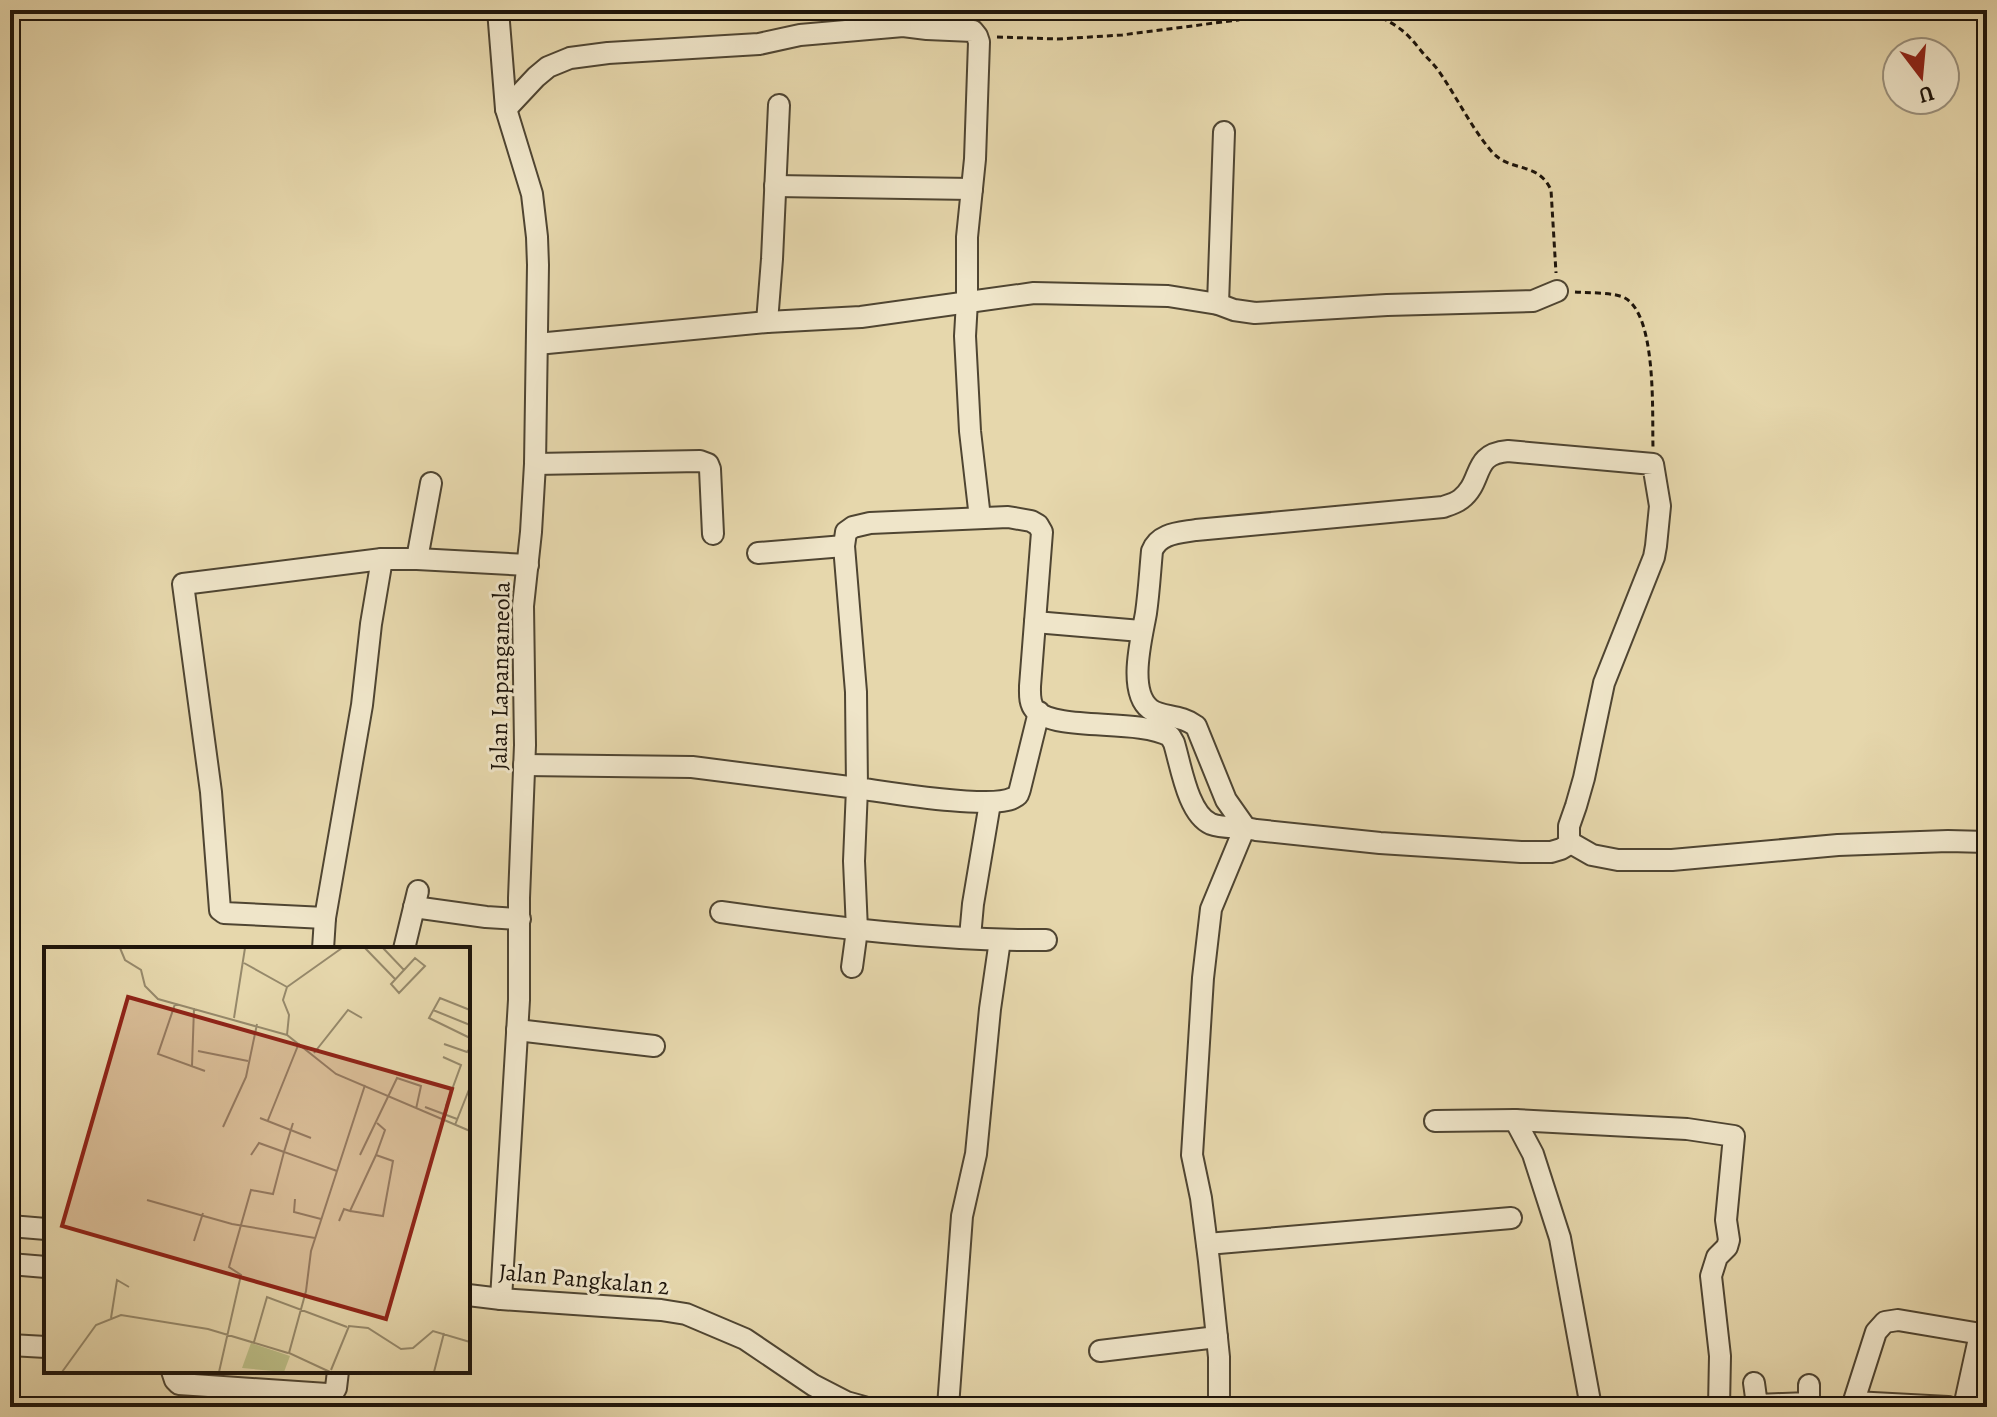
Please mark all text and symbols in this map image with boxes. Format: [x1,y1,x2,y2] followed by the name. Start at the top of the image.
[1881,36,1961,116] north arrow
[1915,78,1937,111] text: U
[482,580,518,771] street label: Jalan Lapanganeola
[44,947,470,1373] inset map
[497,1256,671,1302] street label: Jalan Pangkalan 2

